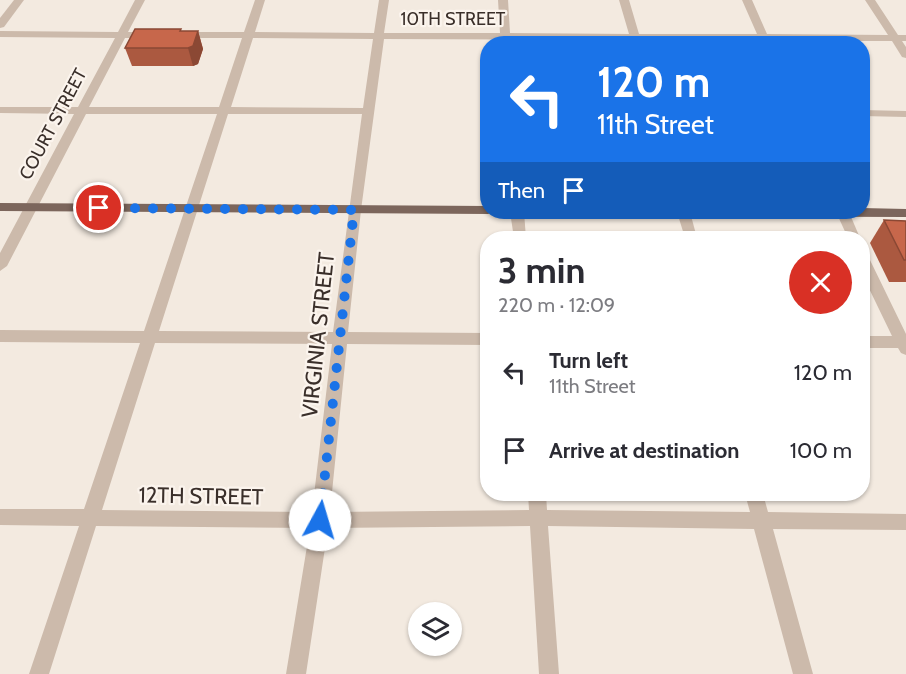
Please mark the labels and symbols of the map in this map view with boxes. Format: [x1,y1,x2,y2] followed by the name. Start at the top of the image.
[401,8,506,30] street label: 10TH STREET
[15,64,92,183] street label: COURT STREET
[73,182,124,233] pin
[296,251,340,419] street label: VIRGINIA STREET
[138,481,264,511] street label: 12TH STREET
[288,488,352,552] position arrow

